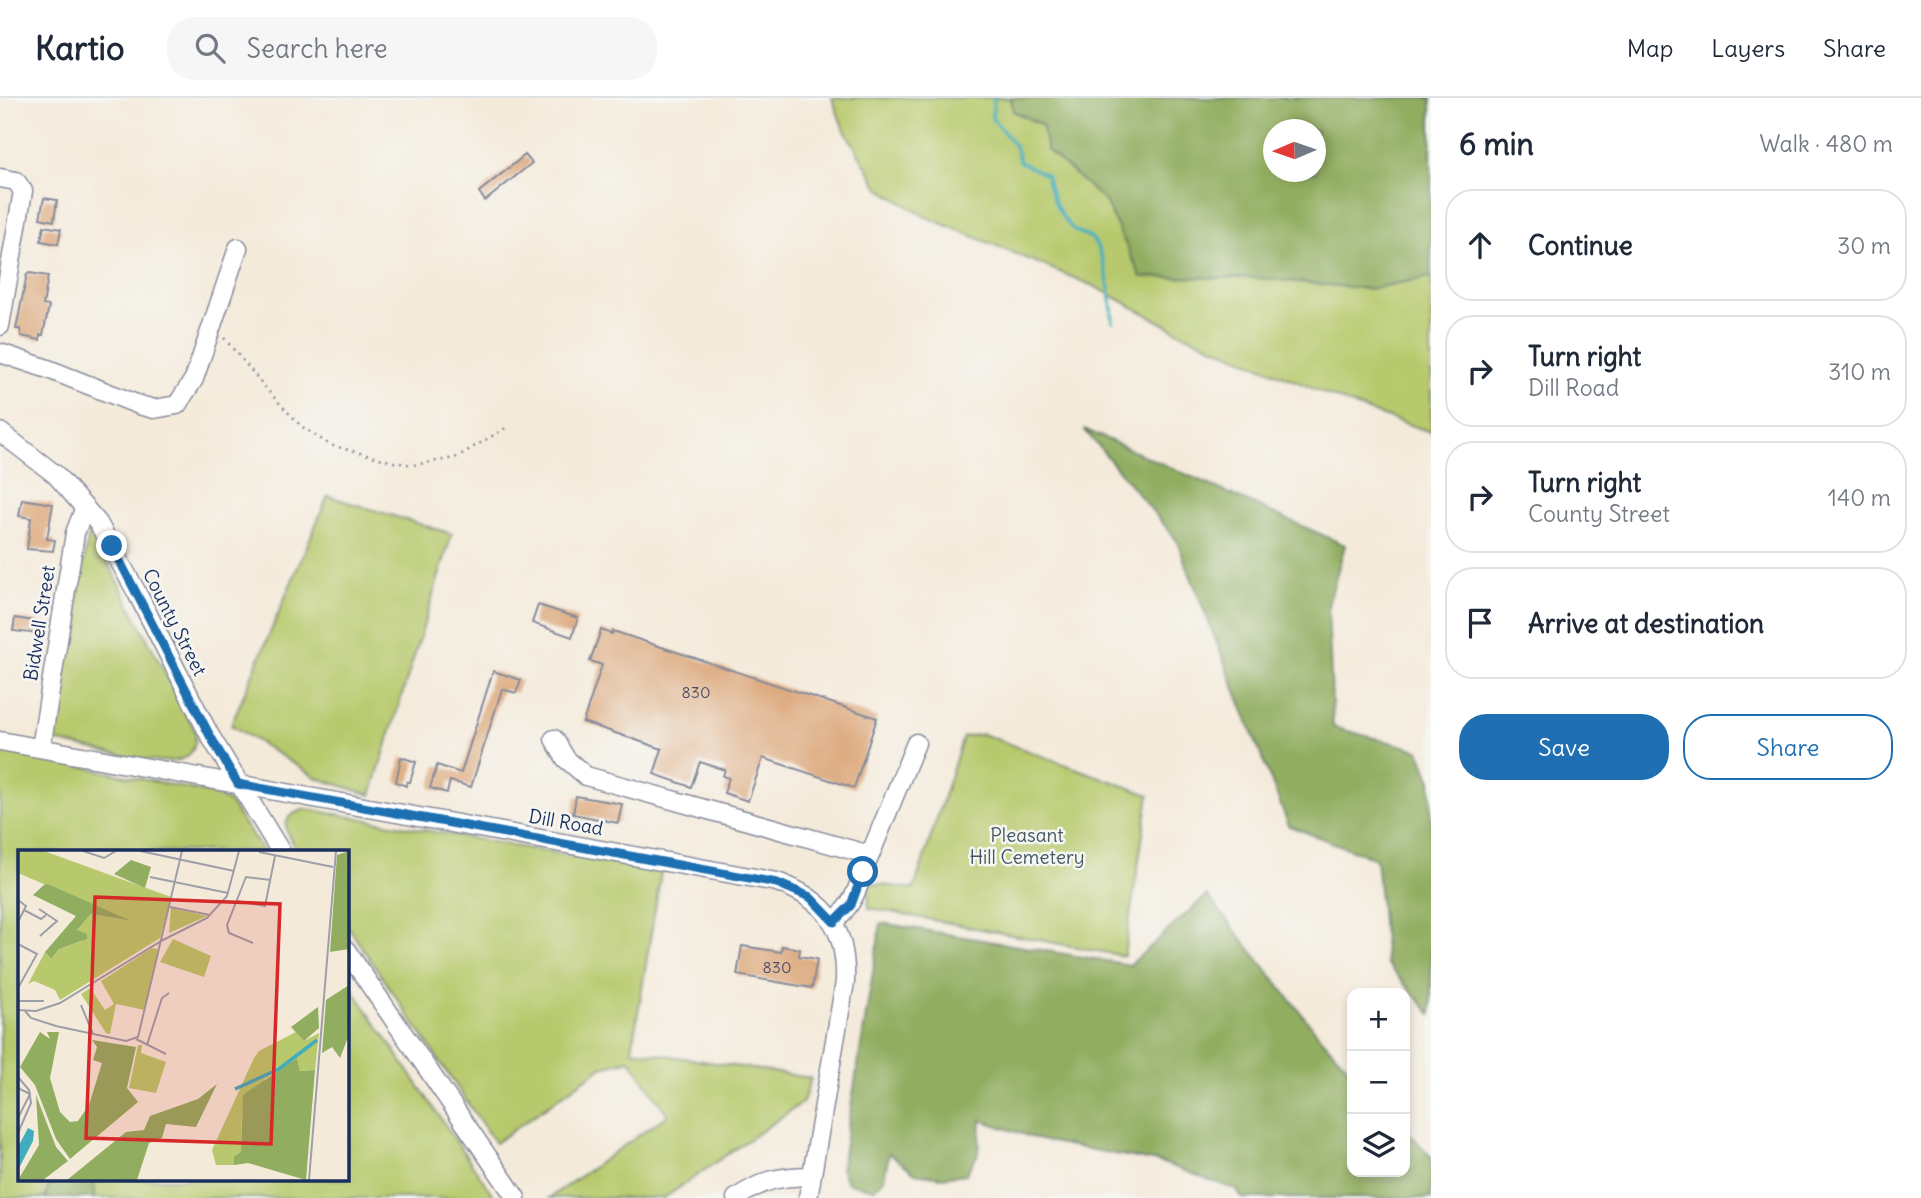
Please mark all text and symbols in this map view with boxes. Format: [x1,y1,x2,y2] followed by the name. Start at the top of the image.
[167,17,657,80] search box
[35,27,125,69] text: Kartio
[191,29,229,67] icon: search
[247,32,388,65] text: Search here
[1627,33,1673,63] text: Map
[1711,33,1785,63] text: Layers
[1823,33,1886,63] text: Share
[1263,119,1326,182] north arrow
[1459,125,1534,163] text: 6 min
[1759,129,1893,158] text: Walk · 480 m
[1461,226,1499,264] icon: ahead
[1528,229,1633,262] text: Continue
[1837,231,1891,260] text: 30 m
[1528,340,1641,373] text: Turn right
[1461,352,1499,390] icon: right
[1828,357,1891,386] text: 310 m
[1528,373,1619,402] text: Dill Road
[1528,466,1641,499] text: Turn right
[1461,478,1499,516] icon: right
[1828,483,1891,512] text: 140 m
[1528,499,1670,528] text: County Street
[96,530,127,561] route end
[18,563,60,683] street label: Bidwell Street
[138,564,212,680] street label: County Street
[1461,604,1499,642] icon: arrive
[1528,607,1764,640] text: Arrive at destination
[682,682,710,702] house number: 830
[1459,714,1669,780] button: Save
[1683,714,1893,780] button: Share
[527,804,605,840] street label: Dill Road
[969,823,1085,869] park label: Pleasant Hill Cemetery
[18,850,348,1180] inset map
[847,856,878,887] route start
[763,957,791,977] house number: 830
[1347,988,1410,1177] map controls
[1347,988,1410,1051] button: +
[1347,1051,1410,1114] button: −
[1347,1114,1410,1177] button: layers

